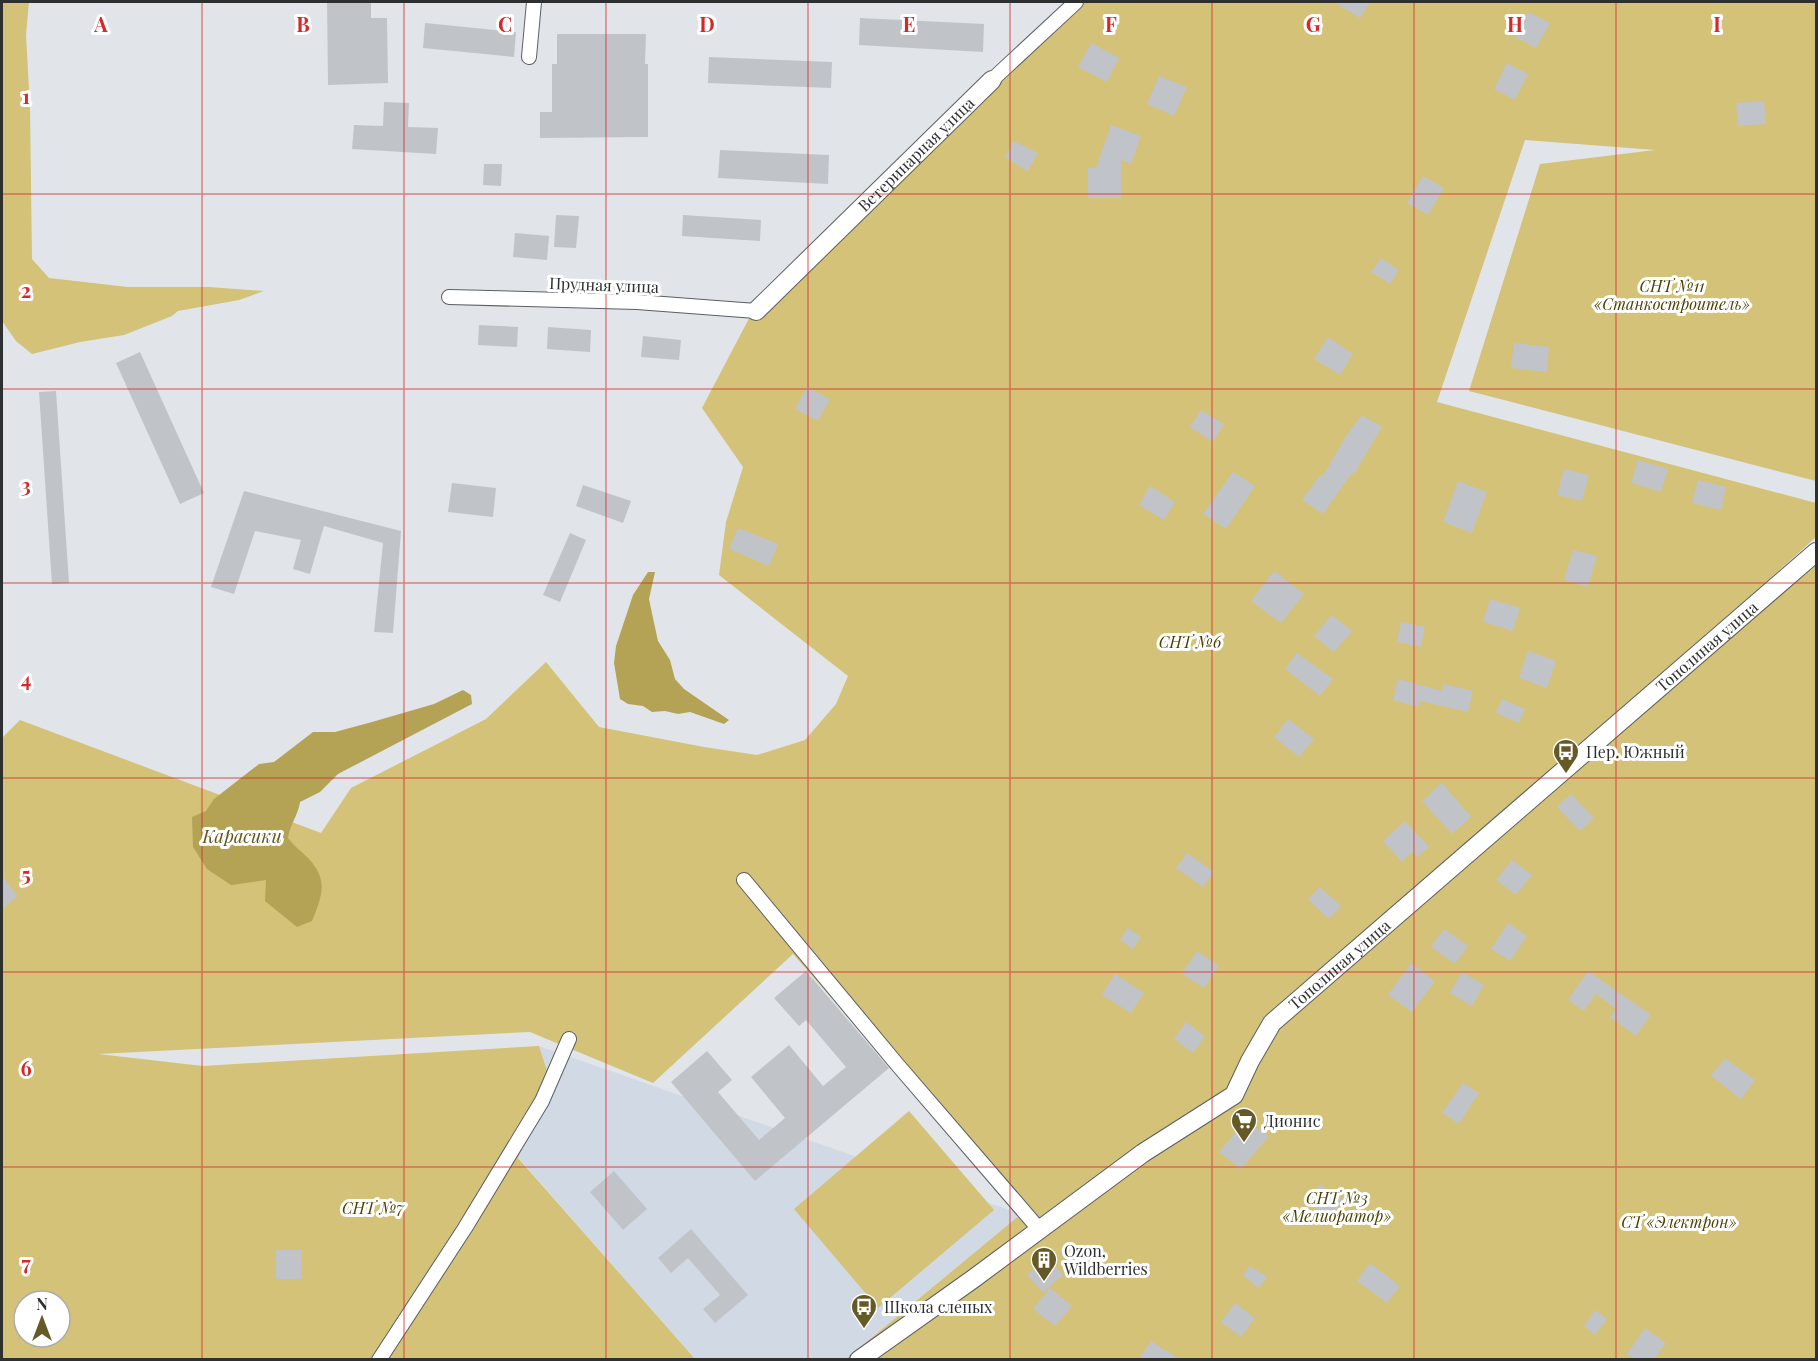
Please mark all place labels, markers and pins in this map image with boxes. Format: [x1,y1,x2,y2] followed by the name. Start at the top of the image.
[1551,737,1581,775] bus stop icon: Пер. Южный
[1586,741,1685,762] place label: Пер. Южный
[1229,1106,1259,1144] supermarket icon: Дионис
[1264,1110,1321,1131] place label: Дионис
[1063,1240,1148,1279] place label: Ozon, Wildberries
[1029,1245,1059,1283] building icon: Ozon, Wildberries
[849,1292,879,1330] bus stop icon: Школа слепых
[884,1296,993,1317] place label: Школа слепых

